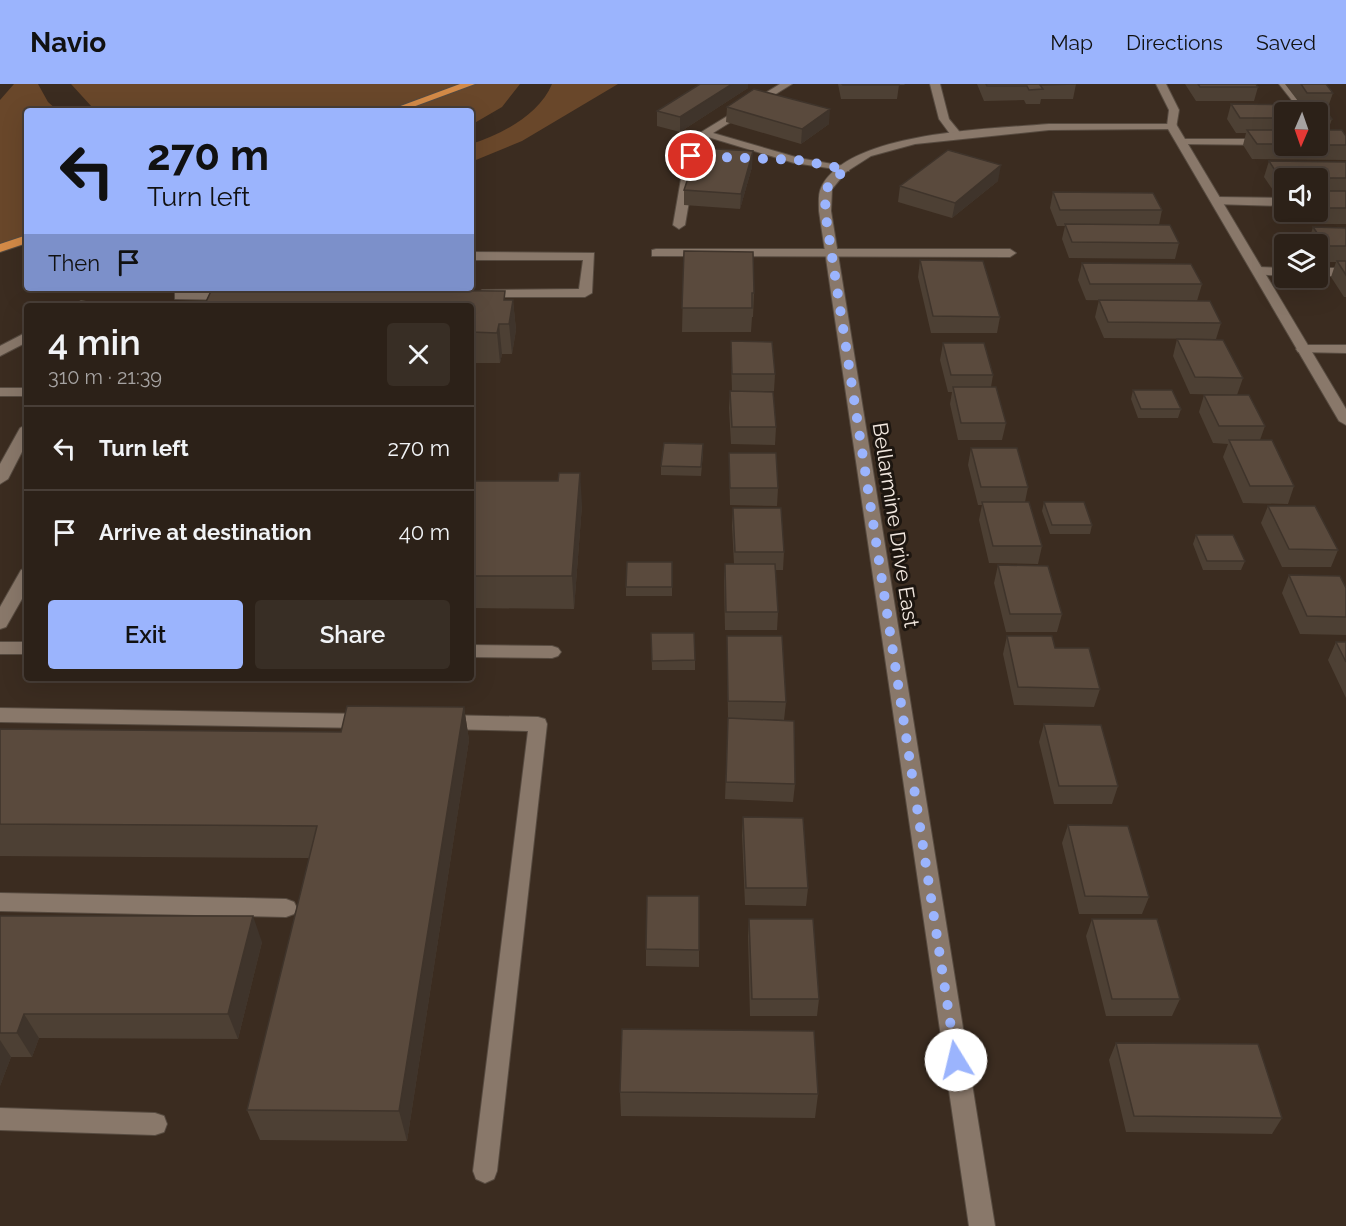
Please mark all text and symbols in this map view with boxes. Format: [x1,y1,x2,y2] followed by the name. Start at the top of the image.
[30,26,106,59] text: Navio
[1050,30,1093,55] text: Map
[1126,30,1223,55] text: Directions
[1256,30,1316,55] text: Saved
[1274,102,1328,156] north arrow
[1274,102,1328,288] map controls
[665,130,716,181] pin
[147,131,269,180] text: 270 m
[48,132,126,210] icon: left
[674,139,707,172] icon: arrive
[1274,168,1328,222] button: sound
[147,181,250,212] text: Turn left
[1274,234,1328,288] button: layers
[112,246,145,279] icon: arrive
[48,250,100,276] text: Then
[48,321,141,363] text: 4 min
[387,323,450,386] button: close
[48,365,162,389] text: 310 m · 21:39
[867,421,925,629] street label: Bellarmine Drive East
[48,432,81,465] icon: left
[99,435,189,461] text: Turn left
[388,435,450,461] text: 270 m
[48,516,81,549] icon: arrive
[99,519,312,545] text: Arrive at destination
[399,519,450,545] text: 40 m
[48,600,243,669] button: Exit
[255,600,450,669] button: Share
[924,1028,988,1092] position arrow

